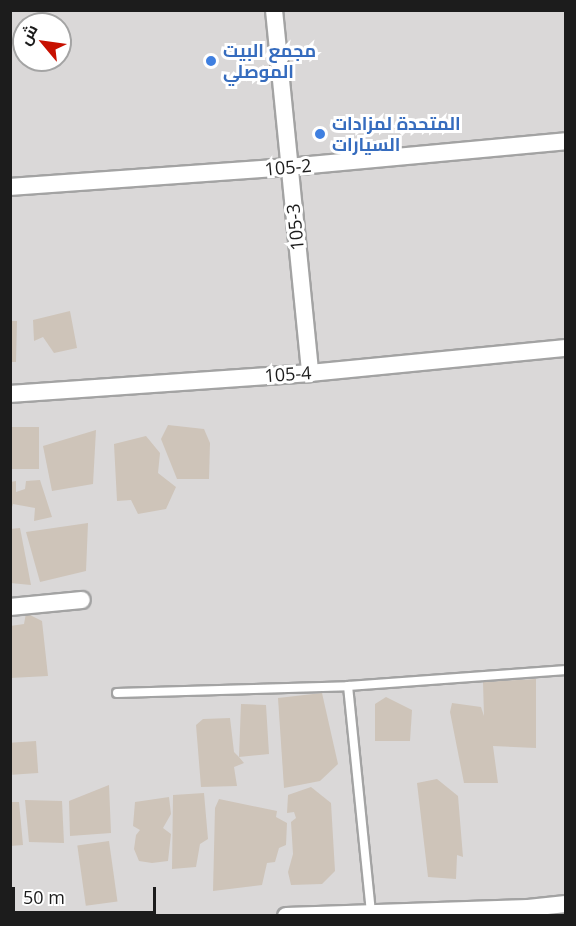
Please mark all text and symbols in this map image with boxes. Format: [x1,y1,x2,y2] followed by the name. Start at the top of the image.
[12,12,72,72] north arrow
[13,20,43,49] text: ش
[223,40,316,82] place label: مجمع البيت الموصلي
[204,54,218,68] marker: مجمع البيت الموصلي
[332,113,461,156] place label: المتحدة لمزادات السيارات
[313,127,327,141] marker: المتحدة لمزادات السيارات
[264,154,312,180] street label: 105-2
[282,203,308,251] street label: 105-3
[264,362,312,386] street label: 105-4
[15,875,159,913] scale bar
[23,885,65,909] text: 50 m

